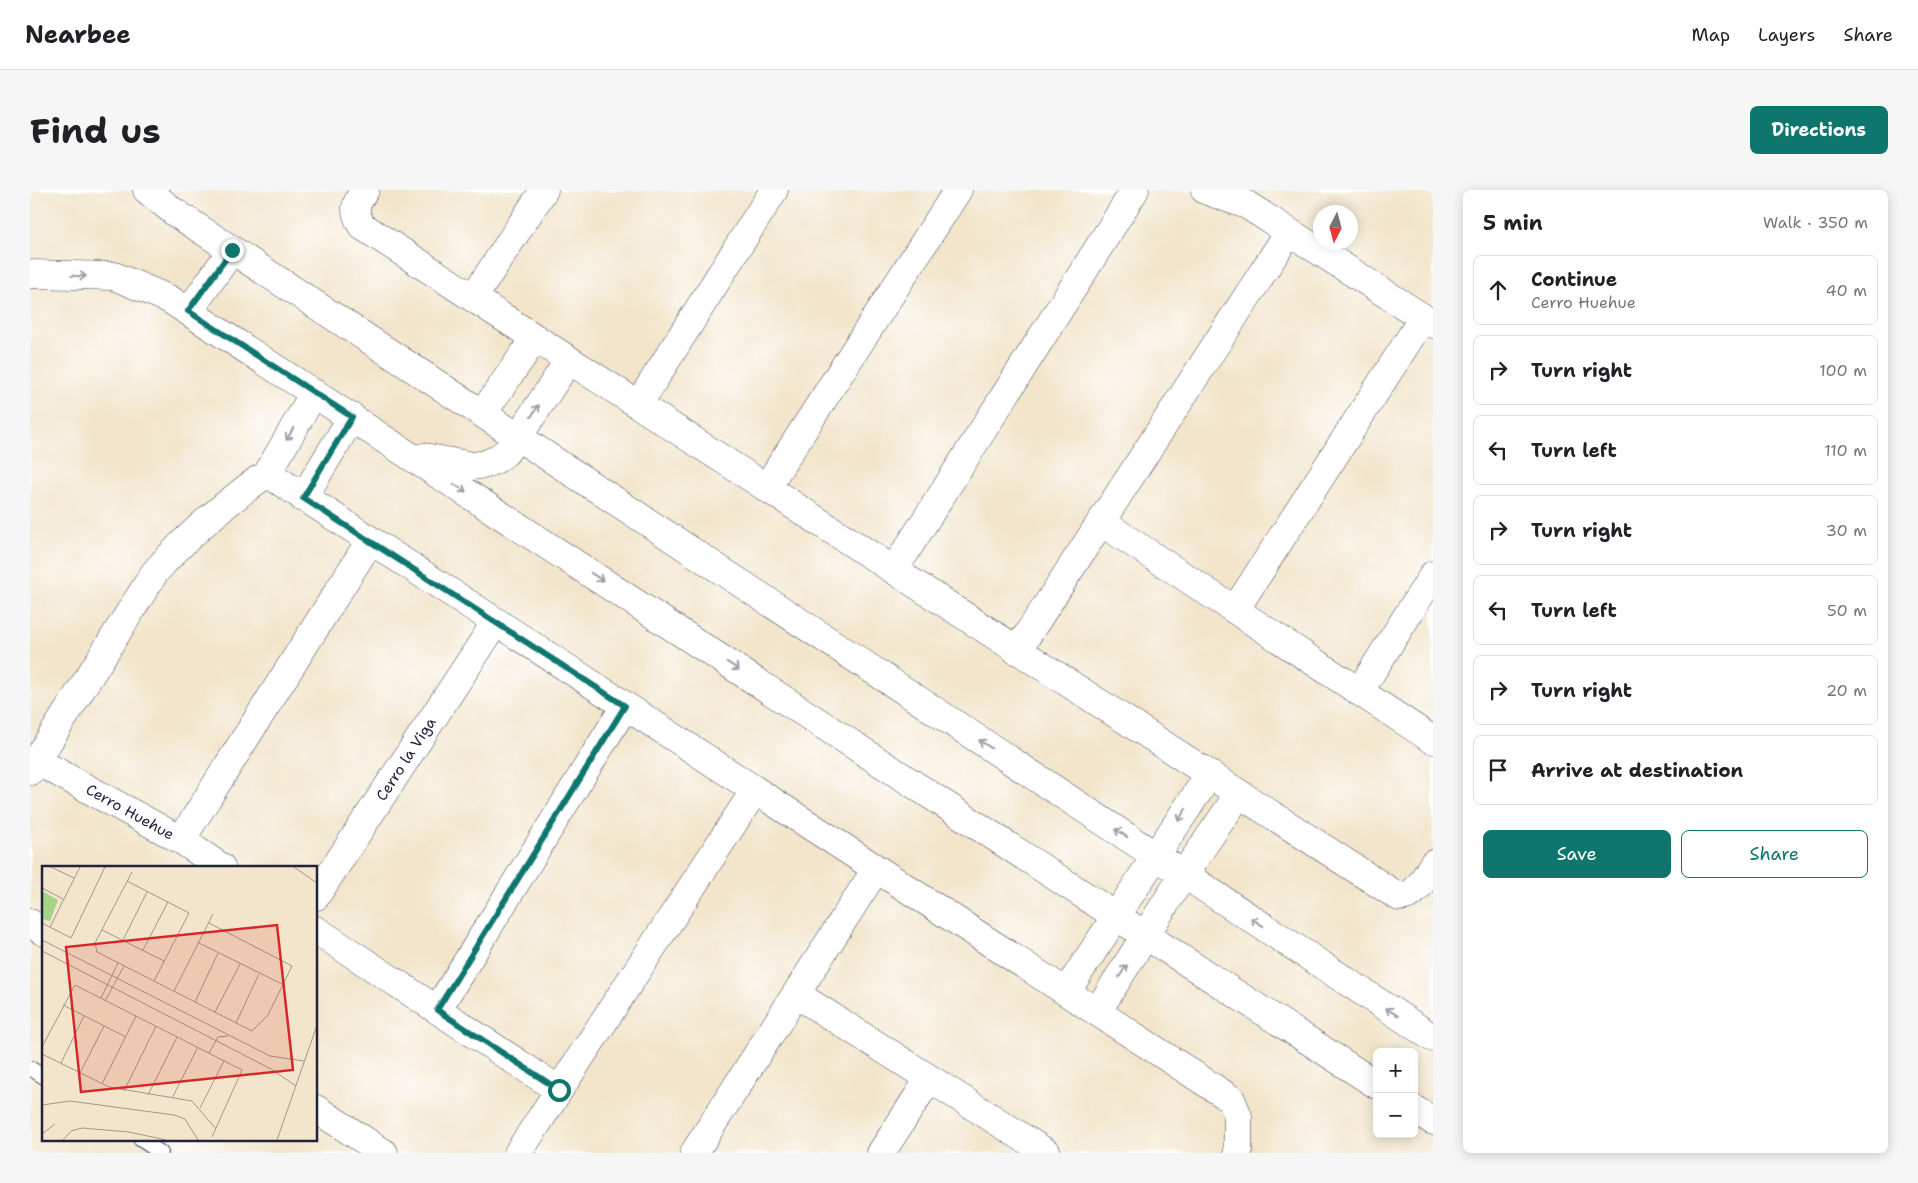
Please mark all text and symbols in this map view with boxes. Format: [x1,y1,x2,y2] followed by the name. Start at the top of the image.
[25,19,131,51] text: Nearbee
[1692,23,1730,47] text: Map
[1758,23,1815,47] text: Layers
[1843,23,1893,47] text: Share
[1750,106,1888,154] button: Directions
[30,107,161,154] text: Find us
[1313,205,1358,250] north arrow
[1483,209,1543,237] text: 5 min
[1763,212,1868,233] text: Walk · 350 m
[221,239,244,262] route end
[1531,267,1617,292] text: Continue
[70,271,86,280] one-way arrow
[1484,276,1512,304] icon: ahead
[1825,280,1867,301] text: 40 m
[1531,292,1636,313] text: Cerro Huehue
[1484,356,1512,384] icon: right
[1531,358,1632,383] text: Turn right
[1819,360,1867,381] text: 100 m
[530,404,540,418] one-way arrow
[285,427,295,441] one-way arrow
[1484,436,1512,464] icon: left
[1531,438,1617,463] text: Turn left
[1824,440,1867,461] text: 110 m
[453,483,467,493] one-way arrow
[1484,516,1512,544] icon: right
[1531,518,1632,543] text: Turn right
[1826,520,1867,541] text: 30 m
[589,572,603,582] one-way arrow
[1484,596,1512,624] icon: left
[1531,598,1617,623] text: Turn left
[1827,600,1867,621] text: 50 m
[725,661,739,671] one-way arrow
[1484,676,1512,704] icon: right
[1531,678,1632,703] text: Turn right
[1826,680,1867,701] text: 20 m
[372,713,441,805] street label: Cerro la Viga
[978,738,992,749] one-way arrow
[1484,756,1512,784] icon: arrive
[1531,758,1743,783] text: Arrive at destination
[82,779,178,845] street label: Cerro Huehue
[1177,808,1188,822] one-way arrow
[1114,828,1128,838] one-way arrow
[1483,830,1671,878] button: Save
[1681,830,1868,878] button: Share
[42,866,318,1140] inset map
[1250,917,1264,927] one-way arrow
[1118,964,1128,978] one-way arrow
[1386,1006,1400,1016] one-way arrow
[1373,1048,1418,1138] map controls
[1373,1048,1418,1093] button: +
[548,1079,571,1102] route start
[1373,1093,1418,1138] button: −

